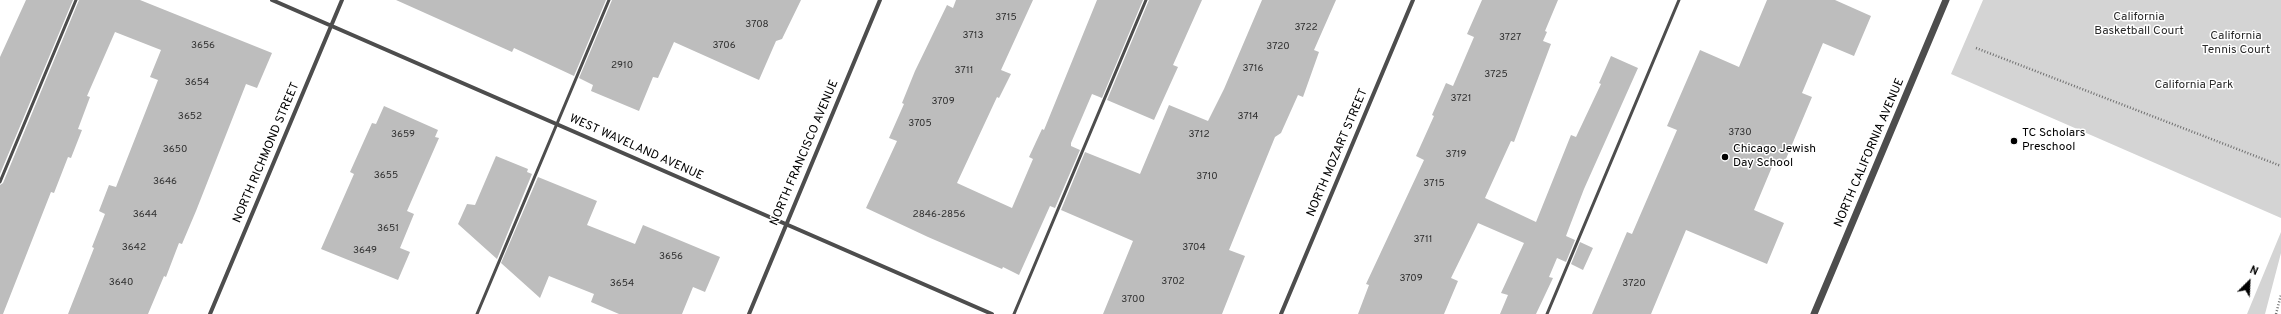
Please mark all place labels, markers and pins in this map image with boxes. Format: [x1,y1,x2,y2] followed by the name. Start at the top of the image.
[2022,127,2085,155] place label: TC Scholars Preschool
[2009,136,2019,146] marker: TC Scholars Preschool
[1733,143,1816,171] place label: Chicago Jewish Day School
[1720,152,1730,162] marker: Chicago Jewish Day School

